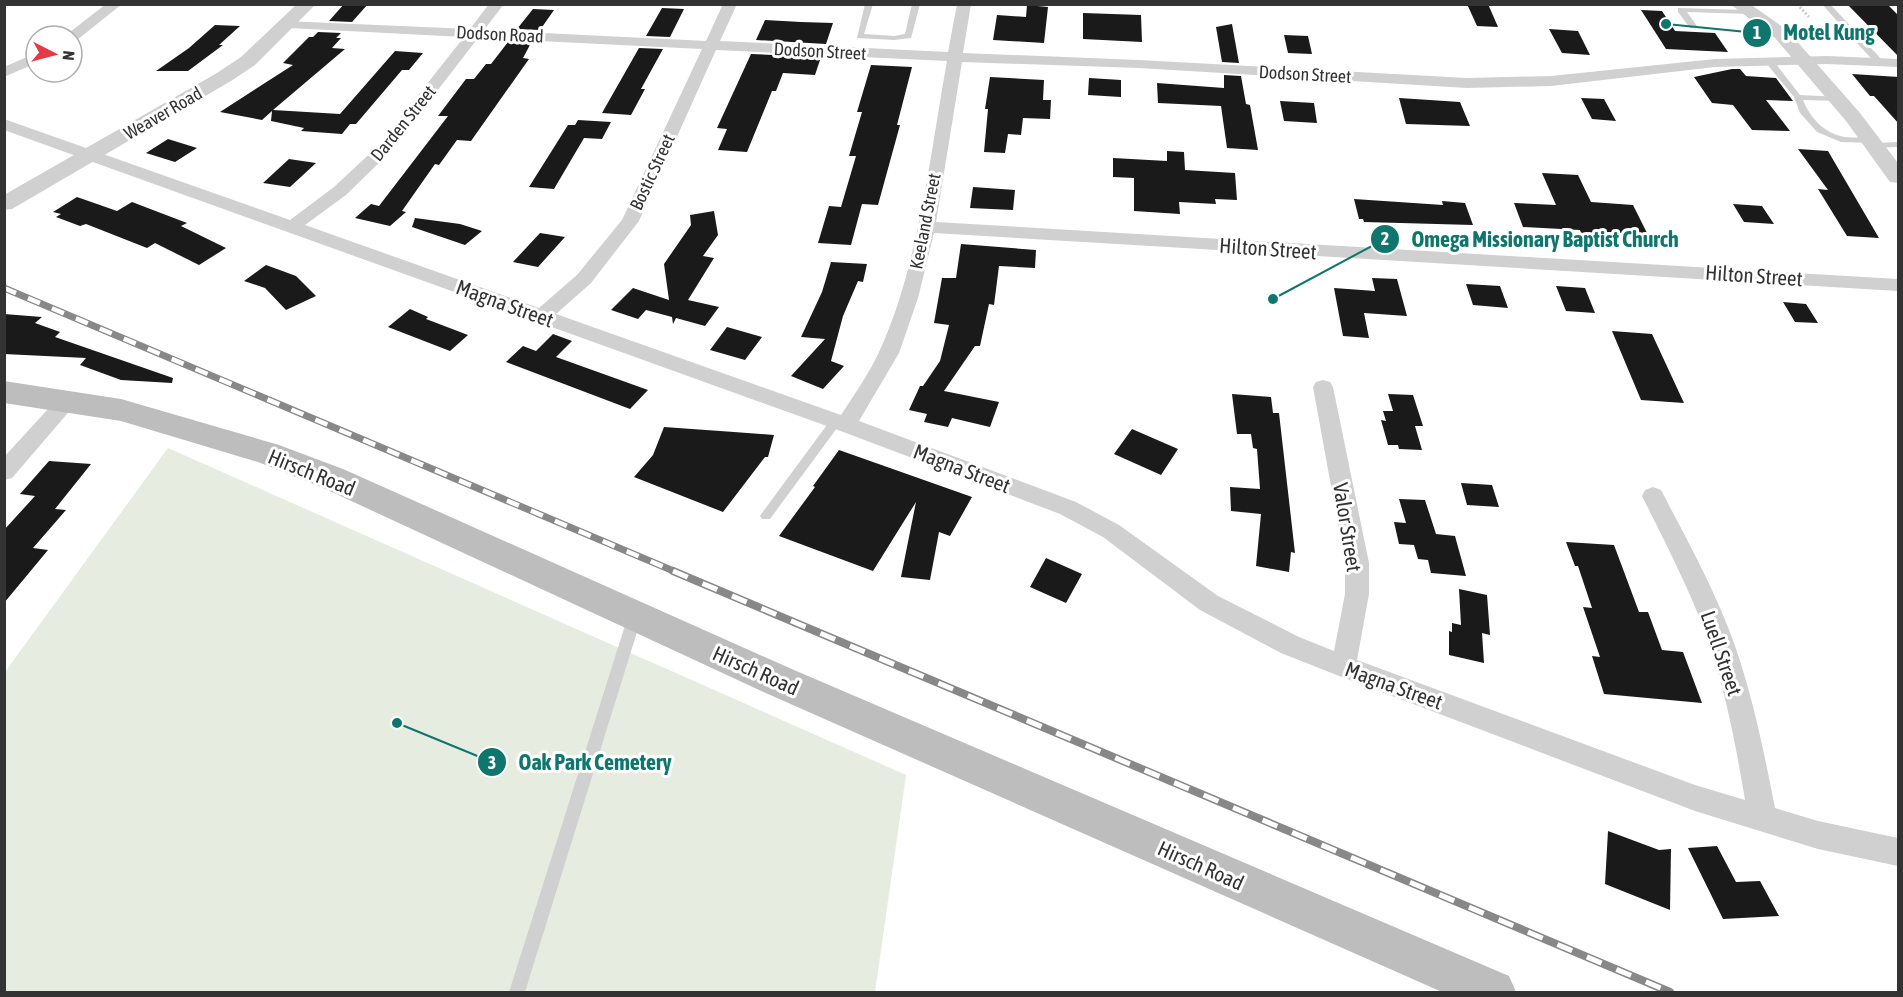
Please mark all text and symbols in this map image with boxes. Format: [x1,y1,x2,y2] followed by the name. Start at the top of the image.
[1742,13,1887,53] callout: Motel Kung
[1783,19,1875,45] text: Motel Kung
[456,21,544,47] street label: Dodson Road
[1753,22,1761,43] text: 1
[24,24,84,84] north arrow
[773,38,867,64] street label: Dodson Street
[59,50,78,61] text: N
[1258,61,1352,87] street label: Dodson Street
[366,81,440,165] street label: Darden Street
[120,82,206,144] street label: Weaver Road
[625,131,679,213] street label: Bostic Street
[905,171,945,271] street label: Keeland Street
[1370,219,1691,259] callout: Omega Missionary Baptist Church
[1411,226,1679,252] text: Omega Missionary Baptist Church
[1381,228,1389,249] text: 2
[1219,233,1317,263] street label: Hilton Street
[1705,260,1803,290] street label: Hilton Street
[453,274,557,332] street label: Magna Street
[910,439,1014,497] street label: Magna Street
[265,444,359,500] street label: Hirsch Road
[1329,481,1367,573] street label: Valor Street
[1696,608,1748,698] street label: Luell Street
[709,640,803,700] street label: Hirsch Road
[1342,656,1446,714] street label: Magna Street
[477,742,684,782] callout: Oak Park Cemetery
[519,749,671,775] text: Oak Park Cemetery
[488,752,496,773] text: 3
[1154,835,1248,895] street label: Hirsch Road

